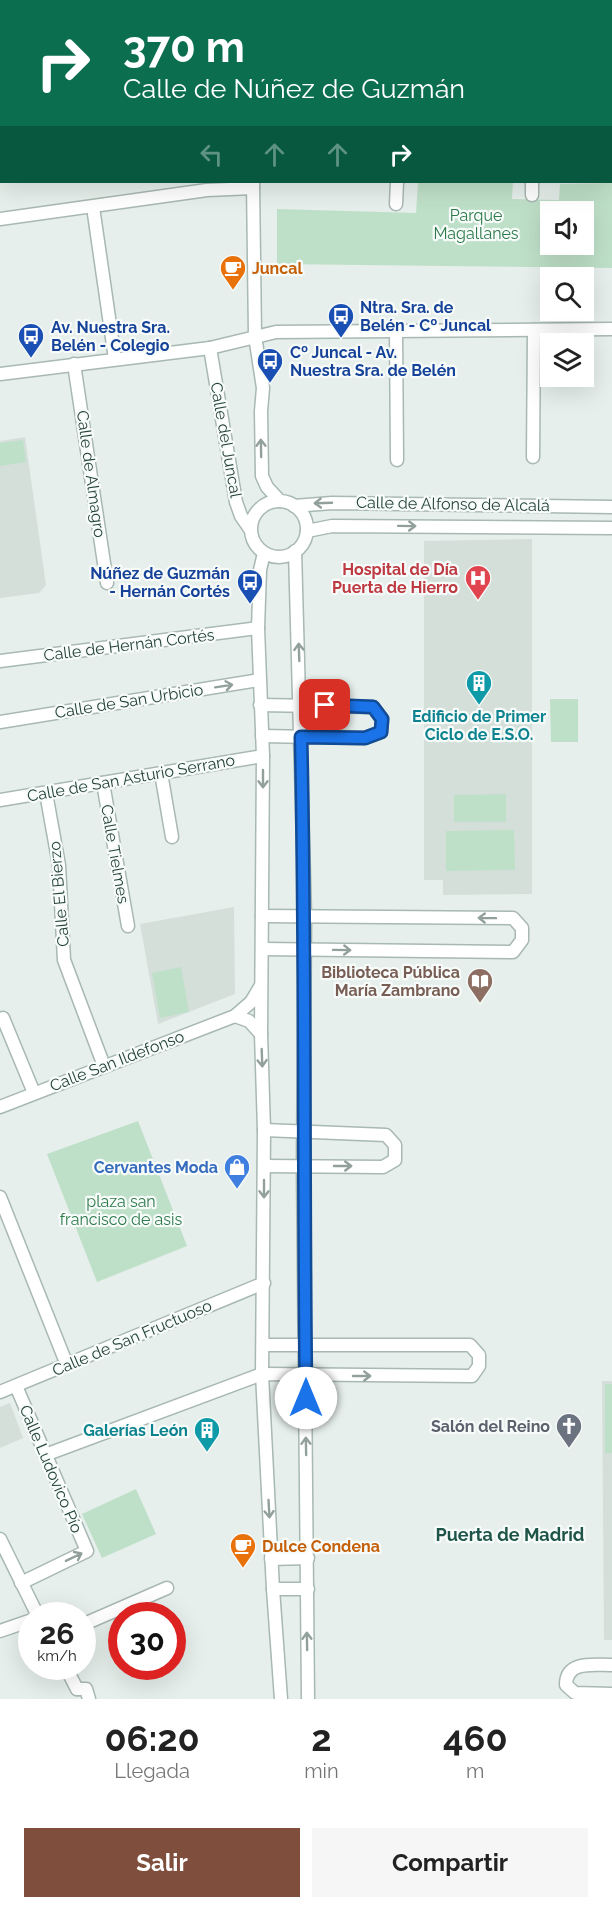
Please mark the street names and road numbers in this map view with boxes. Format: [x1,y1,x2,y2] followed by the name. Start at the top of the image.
[206,381,246,500] street label: Calle del Juncal
[73,409,109,539] street label: Calle de Almagro
[356,493,550,515] street label: Calle de Alfonso de Alcalá
[43,625,216,665] street label: Calle de Hernán Cortés
[53,680,205,722] street label: Calle de San Urbicio
[26,750,236,806] street label: Calle de San Asturio Serrano
[97,803,133,905] street label: Calle Tielmes
[45,840,73,948] street label: Calle El Bierzo
[47,1027,187,1095] street label: Calle San Ildefonso
[49,1296,215,1380] street label: Calle de San Fructuoso
[15,1402,87,1536] street label: Calle Ludovico Pío

